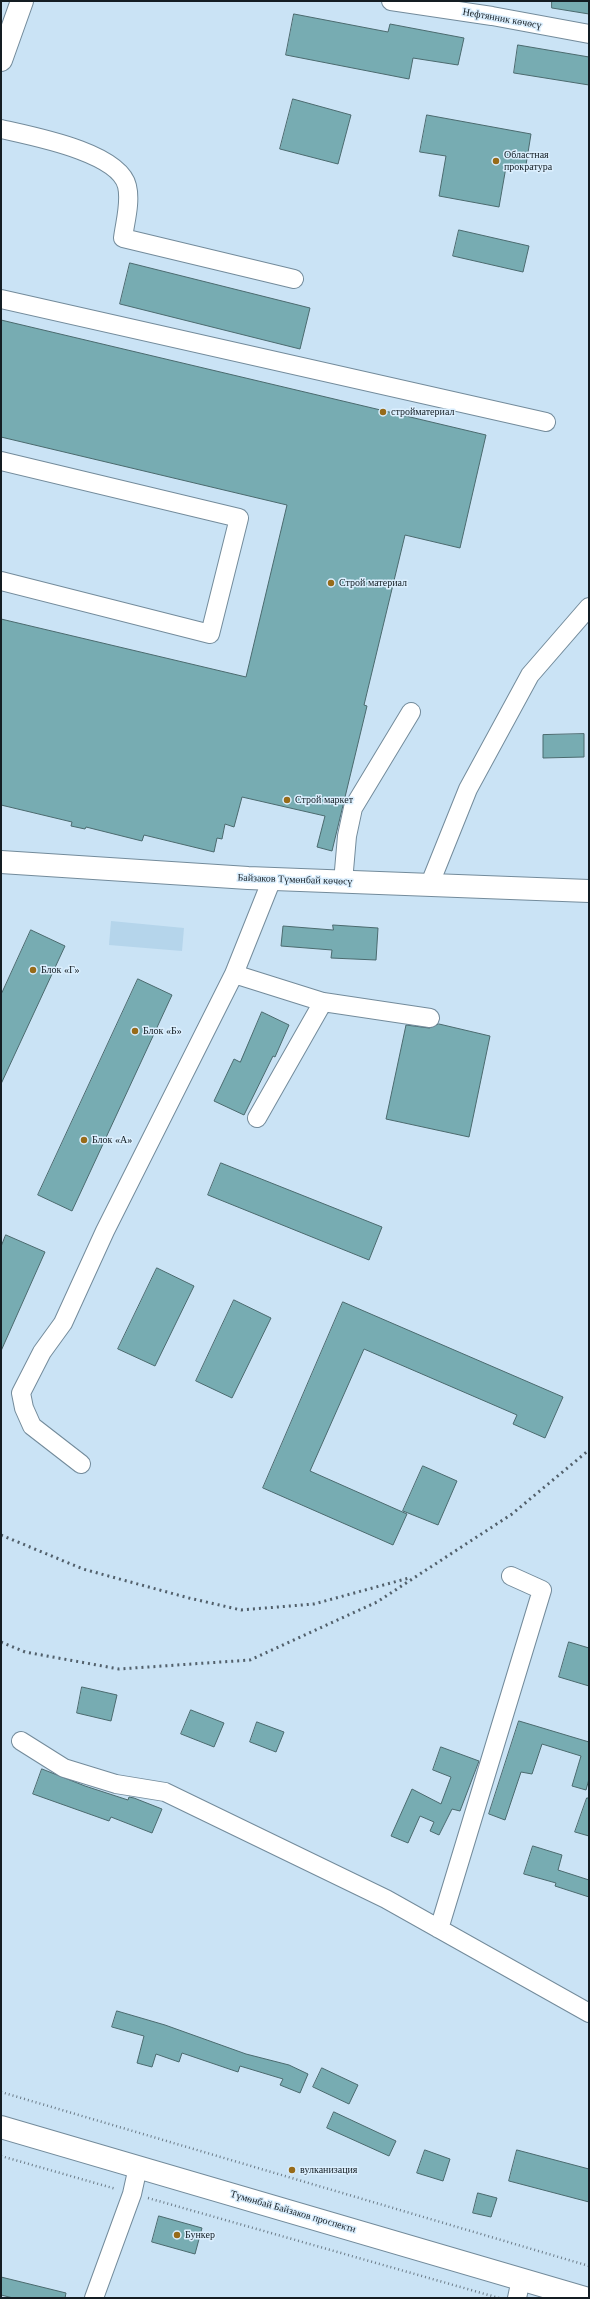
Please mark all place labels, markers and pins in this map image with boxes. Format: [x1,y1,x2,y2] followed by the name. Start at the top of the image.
[504,149,552,172] place label: Областная прократура
[491,156,501,166] marker: Областная прократура
[391,406,454,418] place label: стройматериал
[378,407,388,417] marker: стройматериал
[339,577,407,589] place label: Строй материал
[326,578,336,588] marker: Строй материал
[295,794,353,806] place label: Строй маркет
[282,795,292,805] marker: Строй маркет
[41,964,79,976] place label: Блок «Г»
[28,965,38,975] marker: Блок «Г»
[143,1025,182,1037] place label: Блок «Б»
[130,1026,140,1036] marker: Блок «Б»
[92,1134,132,1146] place label: Блок «А»
[79,1135,89,1145] marker: Блок «А»
[300,2164,357,2176] place label: вулканизация
[287,2165,297,2175] marker: вулканизация
[185,2229,215,2241] place label: Бункер
[172,2230,182,2240] marker: Бункер

